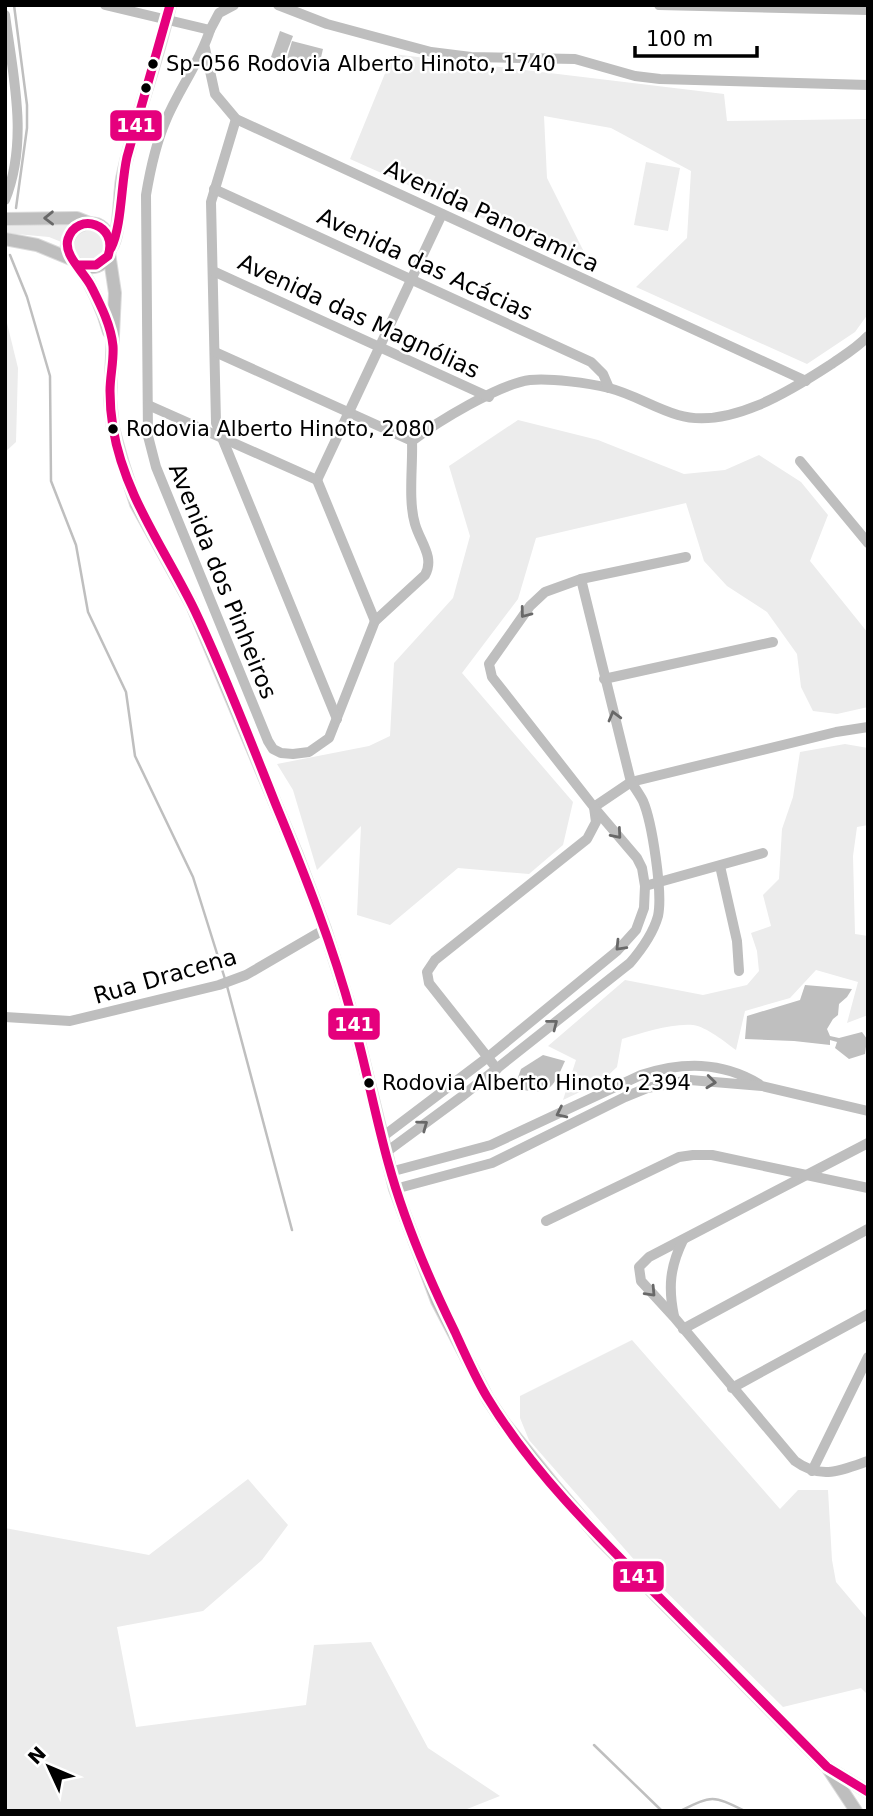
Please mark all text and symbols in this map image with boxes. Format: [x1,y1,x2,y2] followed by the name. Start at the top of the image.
[635,14,758,58] scale bar
[646,27,713,51] text: 100 m
[166,52,556,76] place label: Sp-056 Rodovia Alberto Hinoto, 1740
[146,57,160,71] marker: Sp-056 Rodovia Alberto Hinoto, 1740
[139,81,153,95] unlabelled marker
[109,109,163,142] line badge: 141
[116,114,156,136] text: 141
[381,155,603,277] street label: Avenida Panoramica
[313,203,537,325] street label: Avenida das Acácias
[44,211,55,226] one-way arrow
[234,249,484,383] street label: Avenida das Magnólias
[126,417,435,441] place label: Rodovia Alberto Hinoto, 2080
[106,422,120,436] marker: Rodovia Alberto Hinoto, 2080
[164,460,282,702] street label: Avenida dos Pinheiros
[520,605,533,618] one-way arrow
[608,710,622,722] one-way arrow
[609,826,621,839] one-way arrow
[615,938,628,951] one-way arrow
[90,943,240,1009] street label: Rua Dracena
[327,1007,381,1041] line badge: 141
[334,1013,374,1035] text: 141
[545,1020,557,1033] one-way arrow
[382,1071,691,1095] place label: Rodovia Alberto Hinoto, 2394
[705,1074,717,1089] one-way arrow
[362,1076,376,1090] marker: Rodovia Alberto Hinoto, 2394
[556,1105,568,1119] one-way arrow
[415,1121,428,1133] one-way arrow
[643,1284,656,1297] one-way arrow
[612,1560,665,1593] line badge: 141
[618,1565,658,1587] text: 141
[14,1732,84,1802] north arrow
[23,1742,50,1769] text: N

